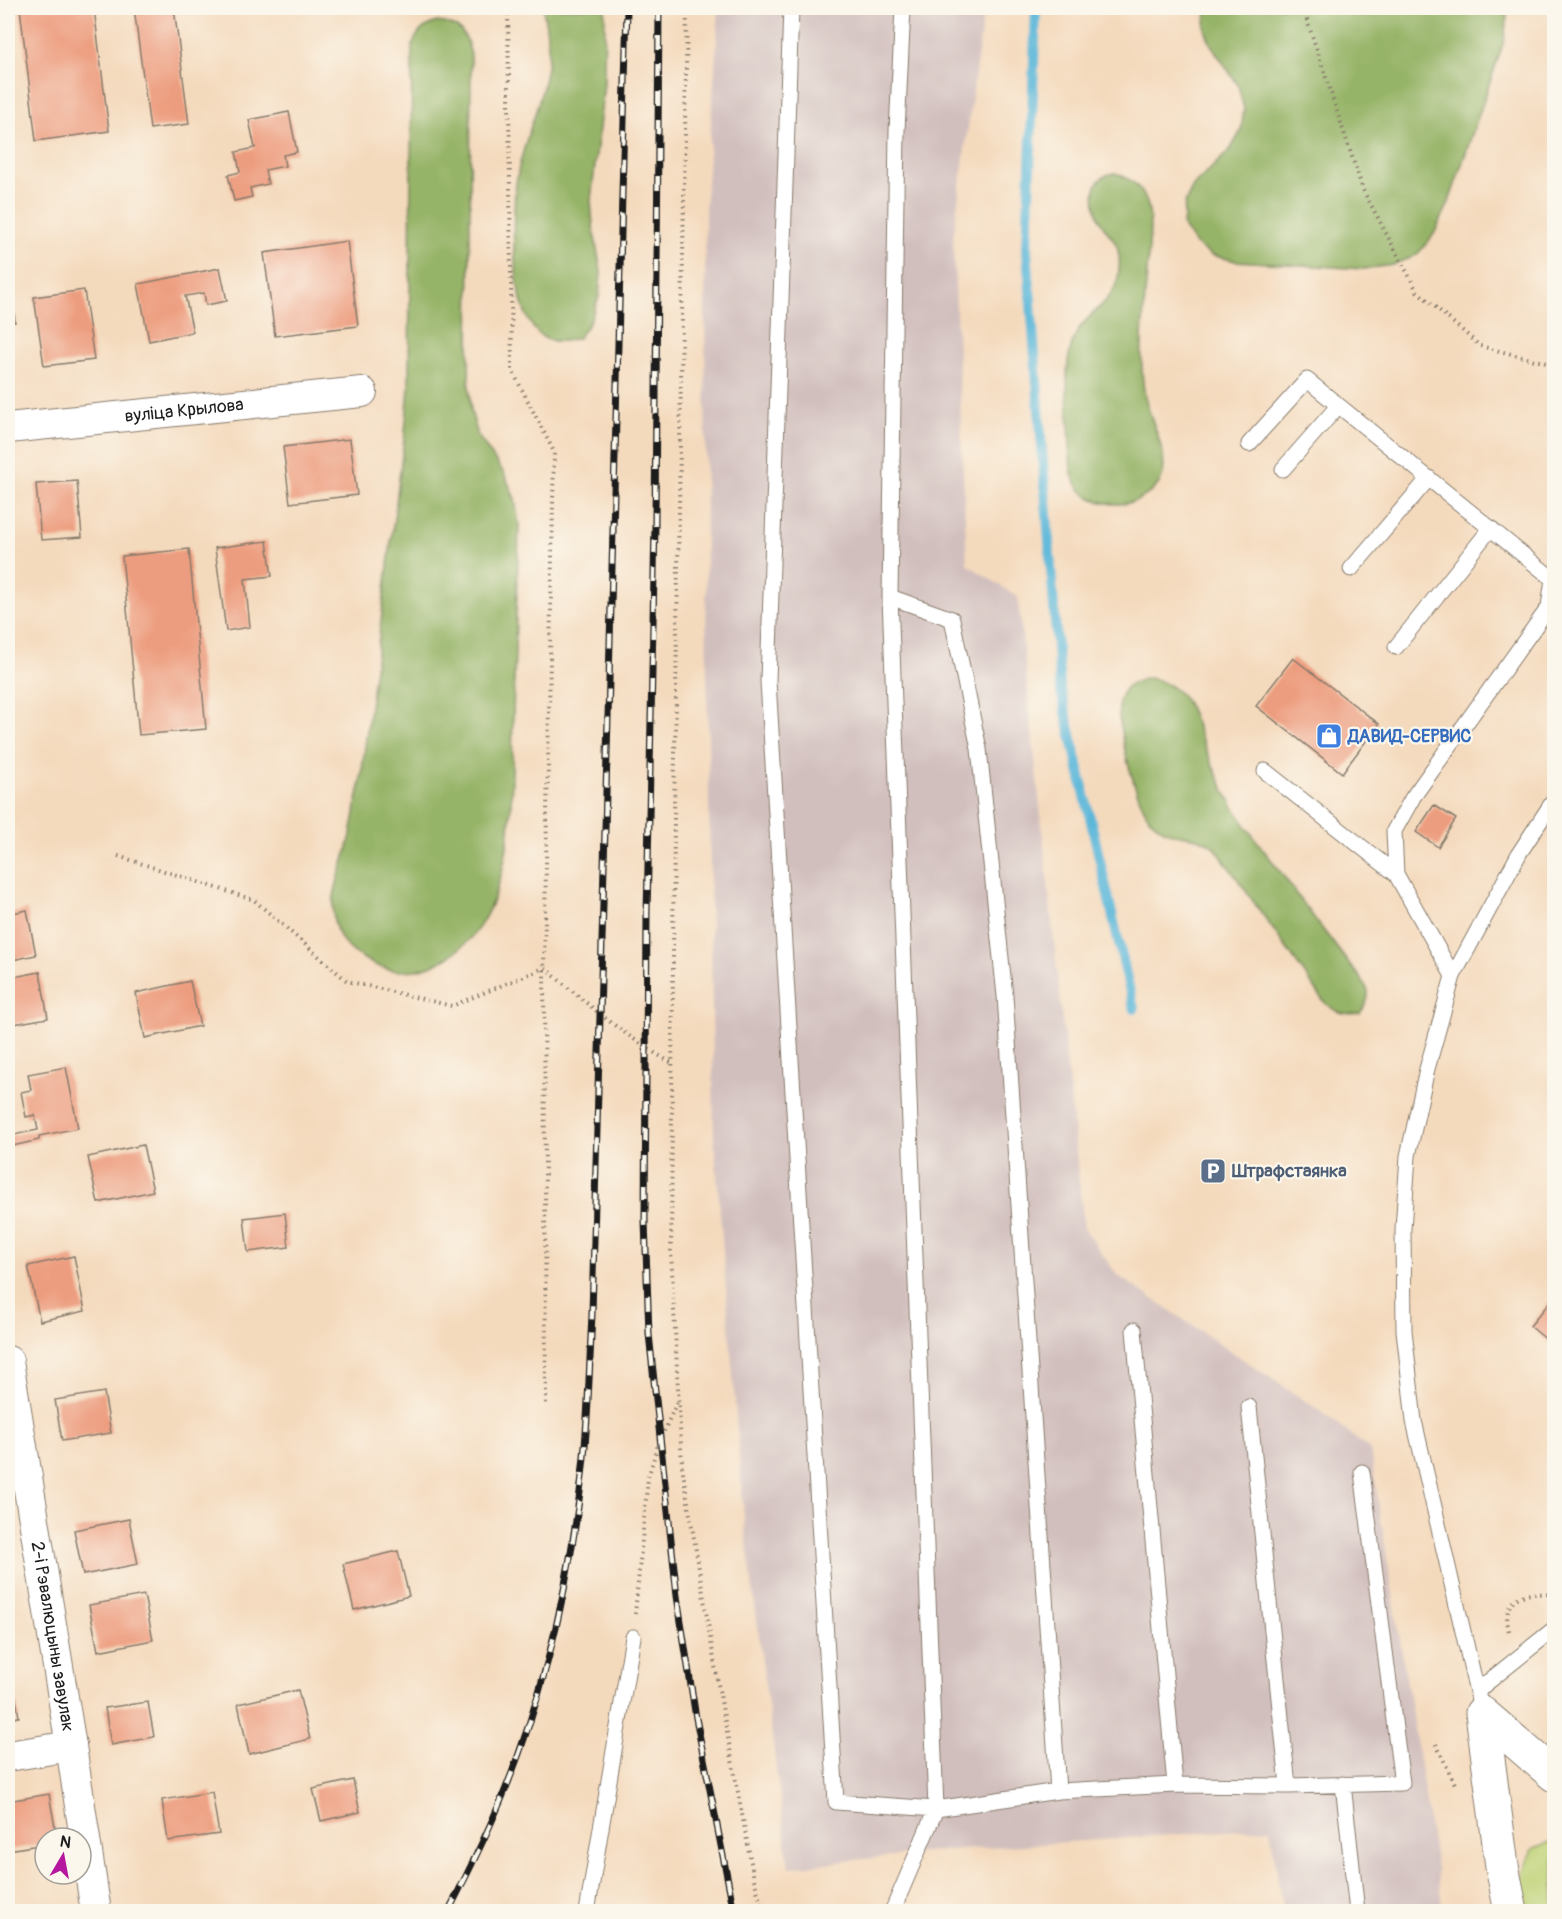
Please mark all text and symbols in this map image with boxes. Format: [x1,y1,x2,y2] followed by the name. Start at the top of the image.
[123,393,245,428] street label: вуліца Крылова
[1314,721,1344,751] shop icon: ДАВИД-СЕРВИС
[1347,725,1471,748] place label: ДАВИД-СЕРВИС
[1198,1156,1228,1186] parking icon: Штрафстаянка
[1231,1160,1347,1183] place label: Штрафстаянка
[26,1540,79,1733] street label: 2-і Рэвалюцыны завулак
[33,1826,93,1886] north arrow
[58,1831,73,1853] text: N

